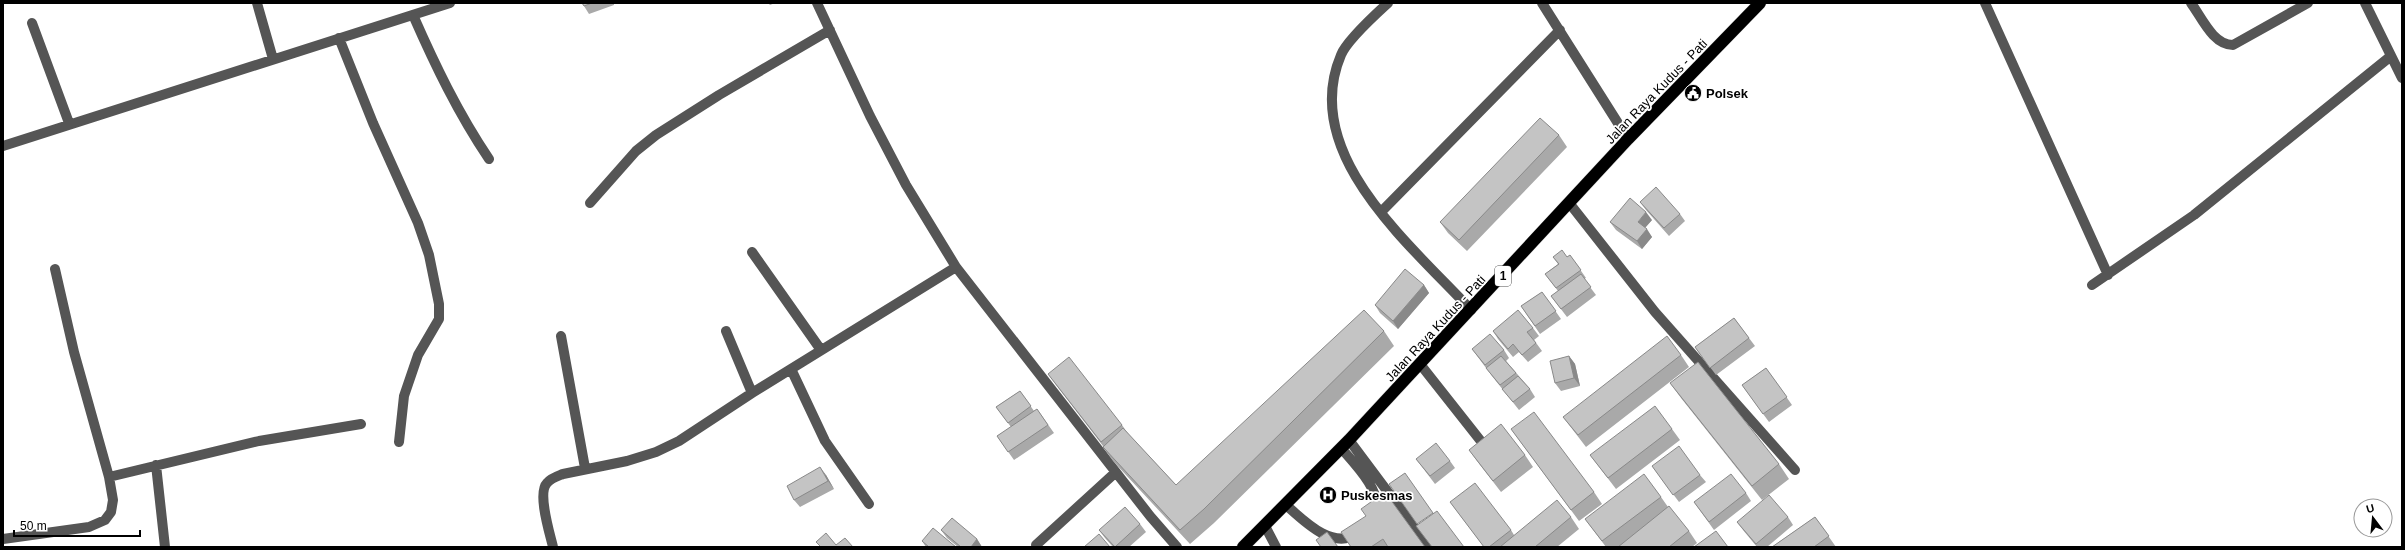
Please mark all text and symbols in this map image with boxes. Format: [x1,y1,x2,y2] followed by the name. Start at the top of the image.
[1603,36,1710,147] street label: Jalan Raya Kudus - Pati
[1683,83,1703,103] public building icon: Polsek
[1706,86,1749,101] place label: Polsek
[1495,266,1511,286] road number: 1
[1382,272,1488,384] street label: Jalan Raya Kudus - Pati
[1318,485,1338,505] hospital icon: Puskesmas
[1341,488,1413,503] place label: Puskesmas
[2353,498,2393,538] north arrow
[2365,502,2376,515] text: U
[14,512,140,538] scale bar
[20,519,47,533] text: 50 m

